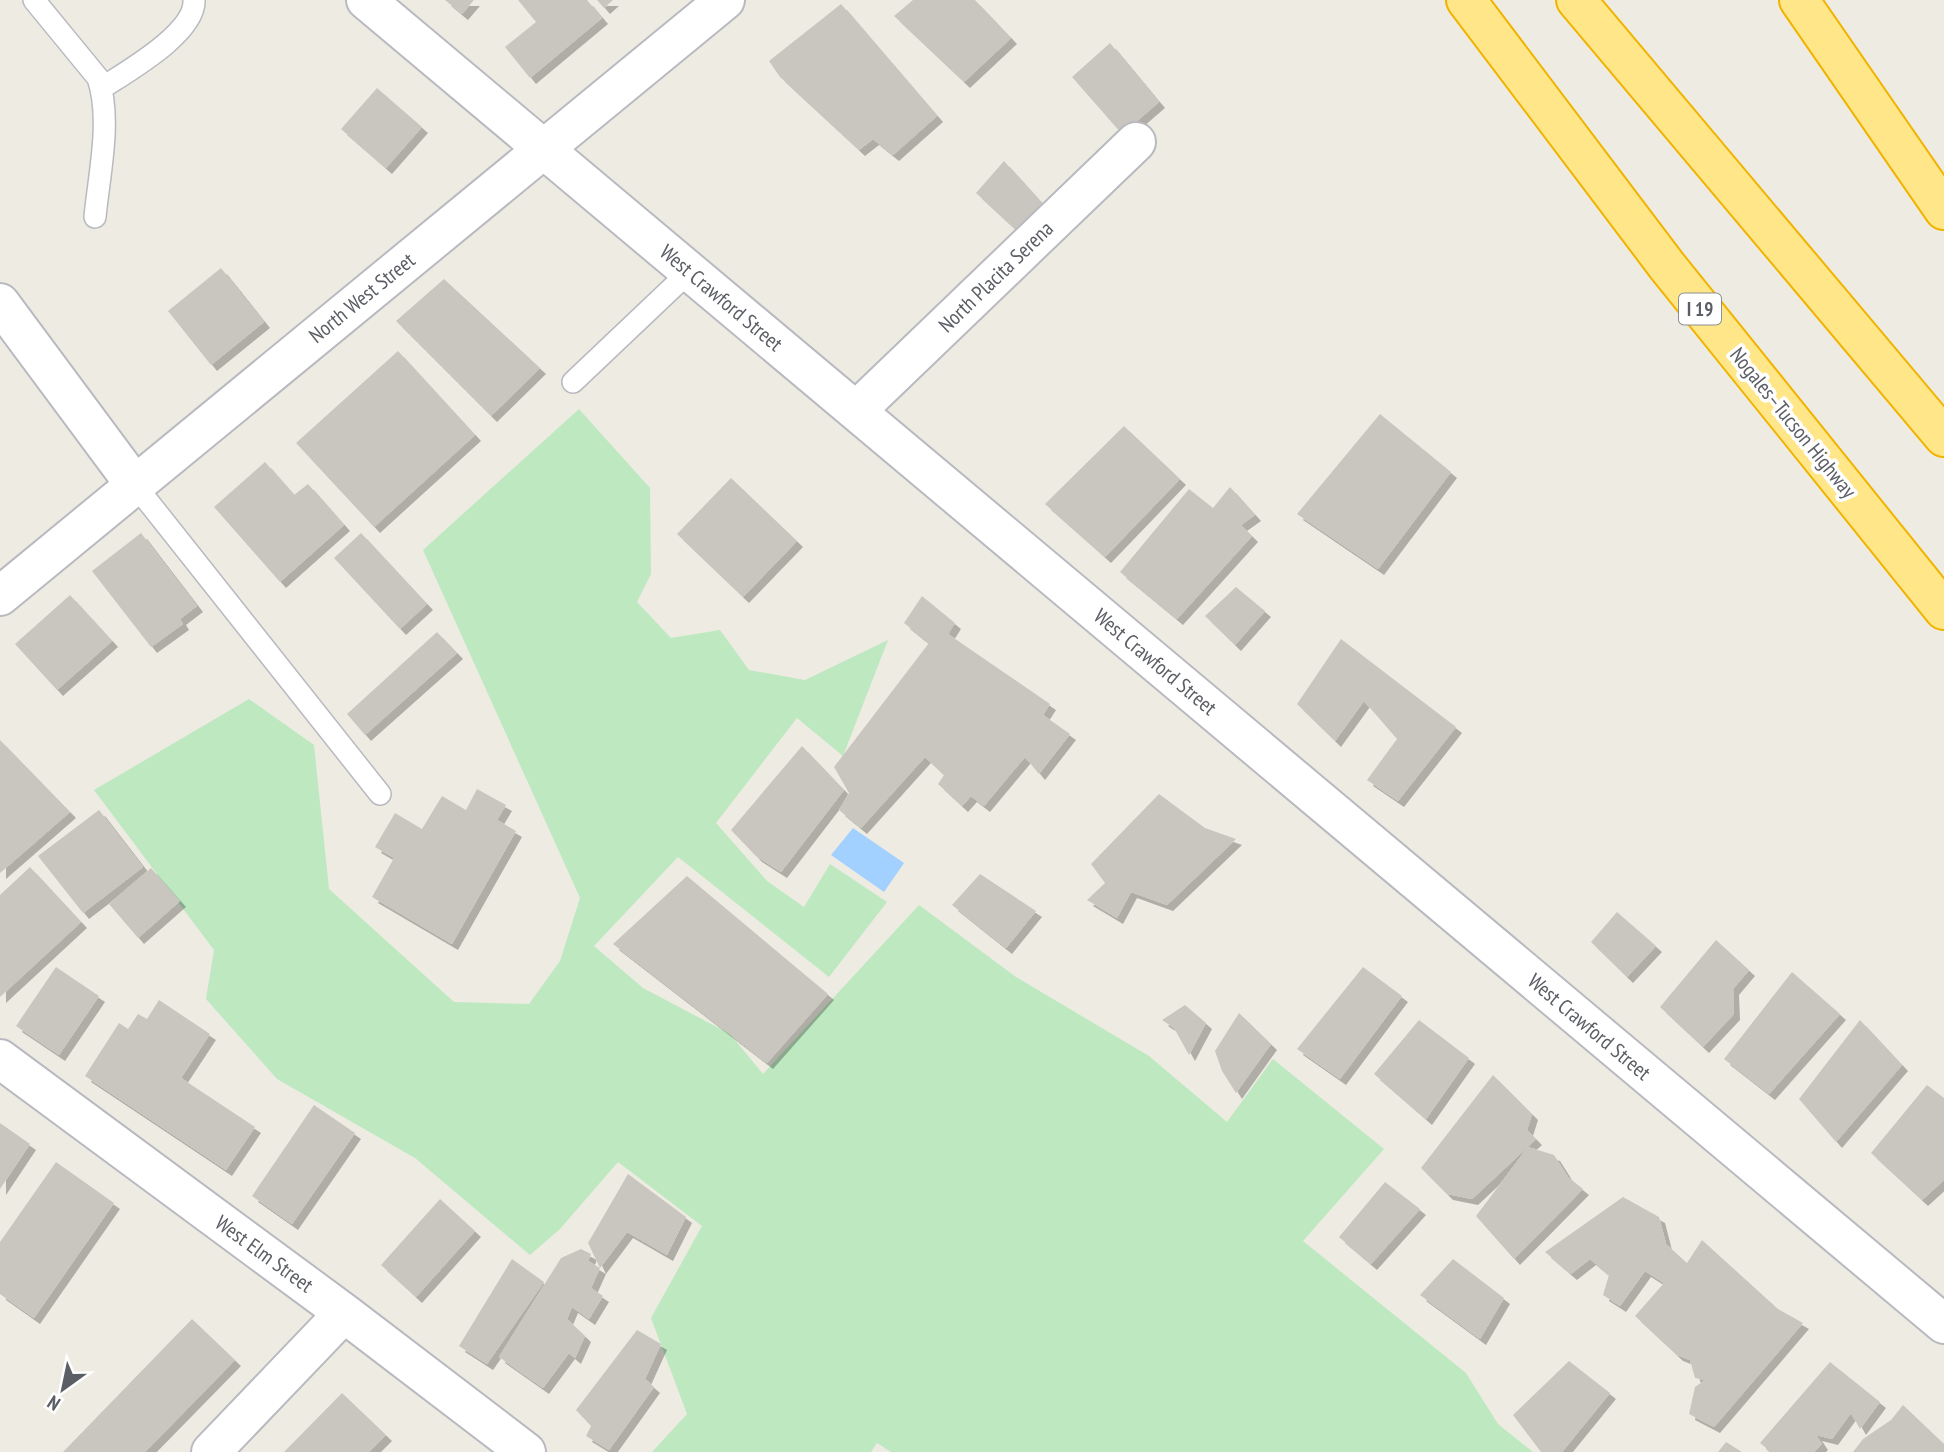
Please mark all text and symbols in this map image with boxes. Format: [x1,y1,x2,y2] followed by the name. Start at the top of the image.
[933,215,1059,338] street label: North Placita Serena
[654,238,789,357] street label: West Crawford Street
[303,247,420,349] street label: North West Street
[1679,294,1721,324] road number: I 19
[1724,342,1863,504] street label: Nogales–Tucson Highway
[1088,602,1223,721] street label: West Crawford Street
[1522,967,1657,1086] street label: West Crawford Street
[210,1209,319,1298] street label: West Elm Street
[28,1354,98,1424] north arrow
[43,1390,65,1416] text: N

